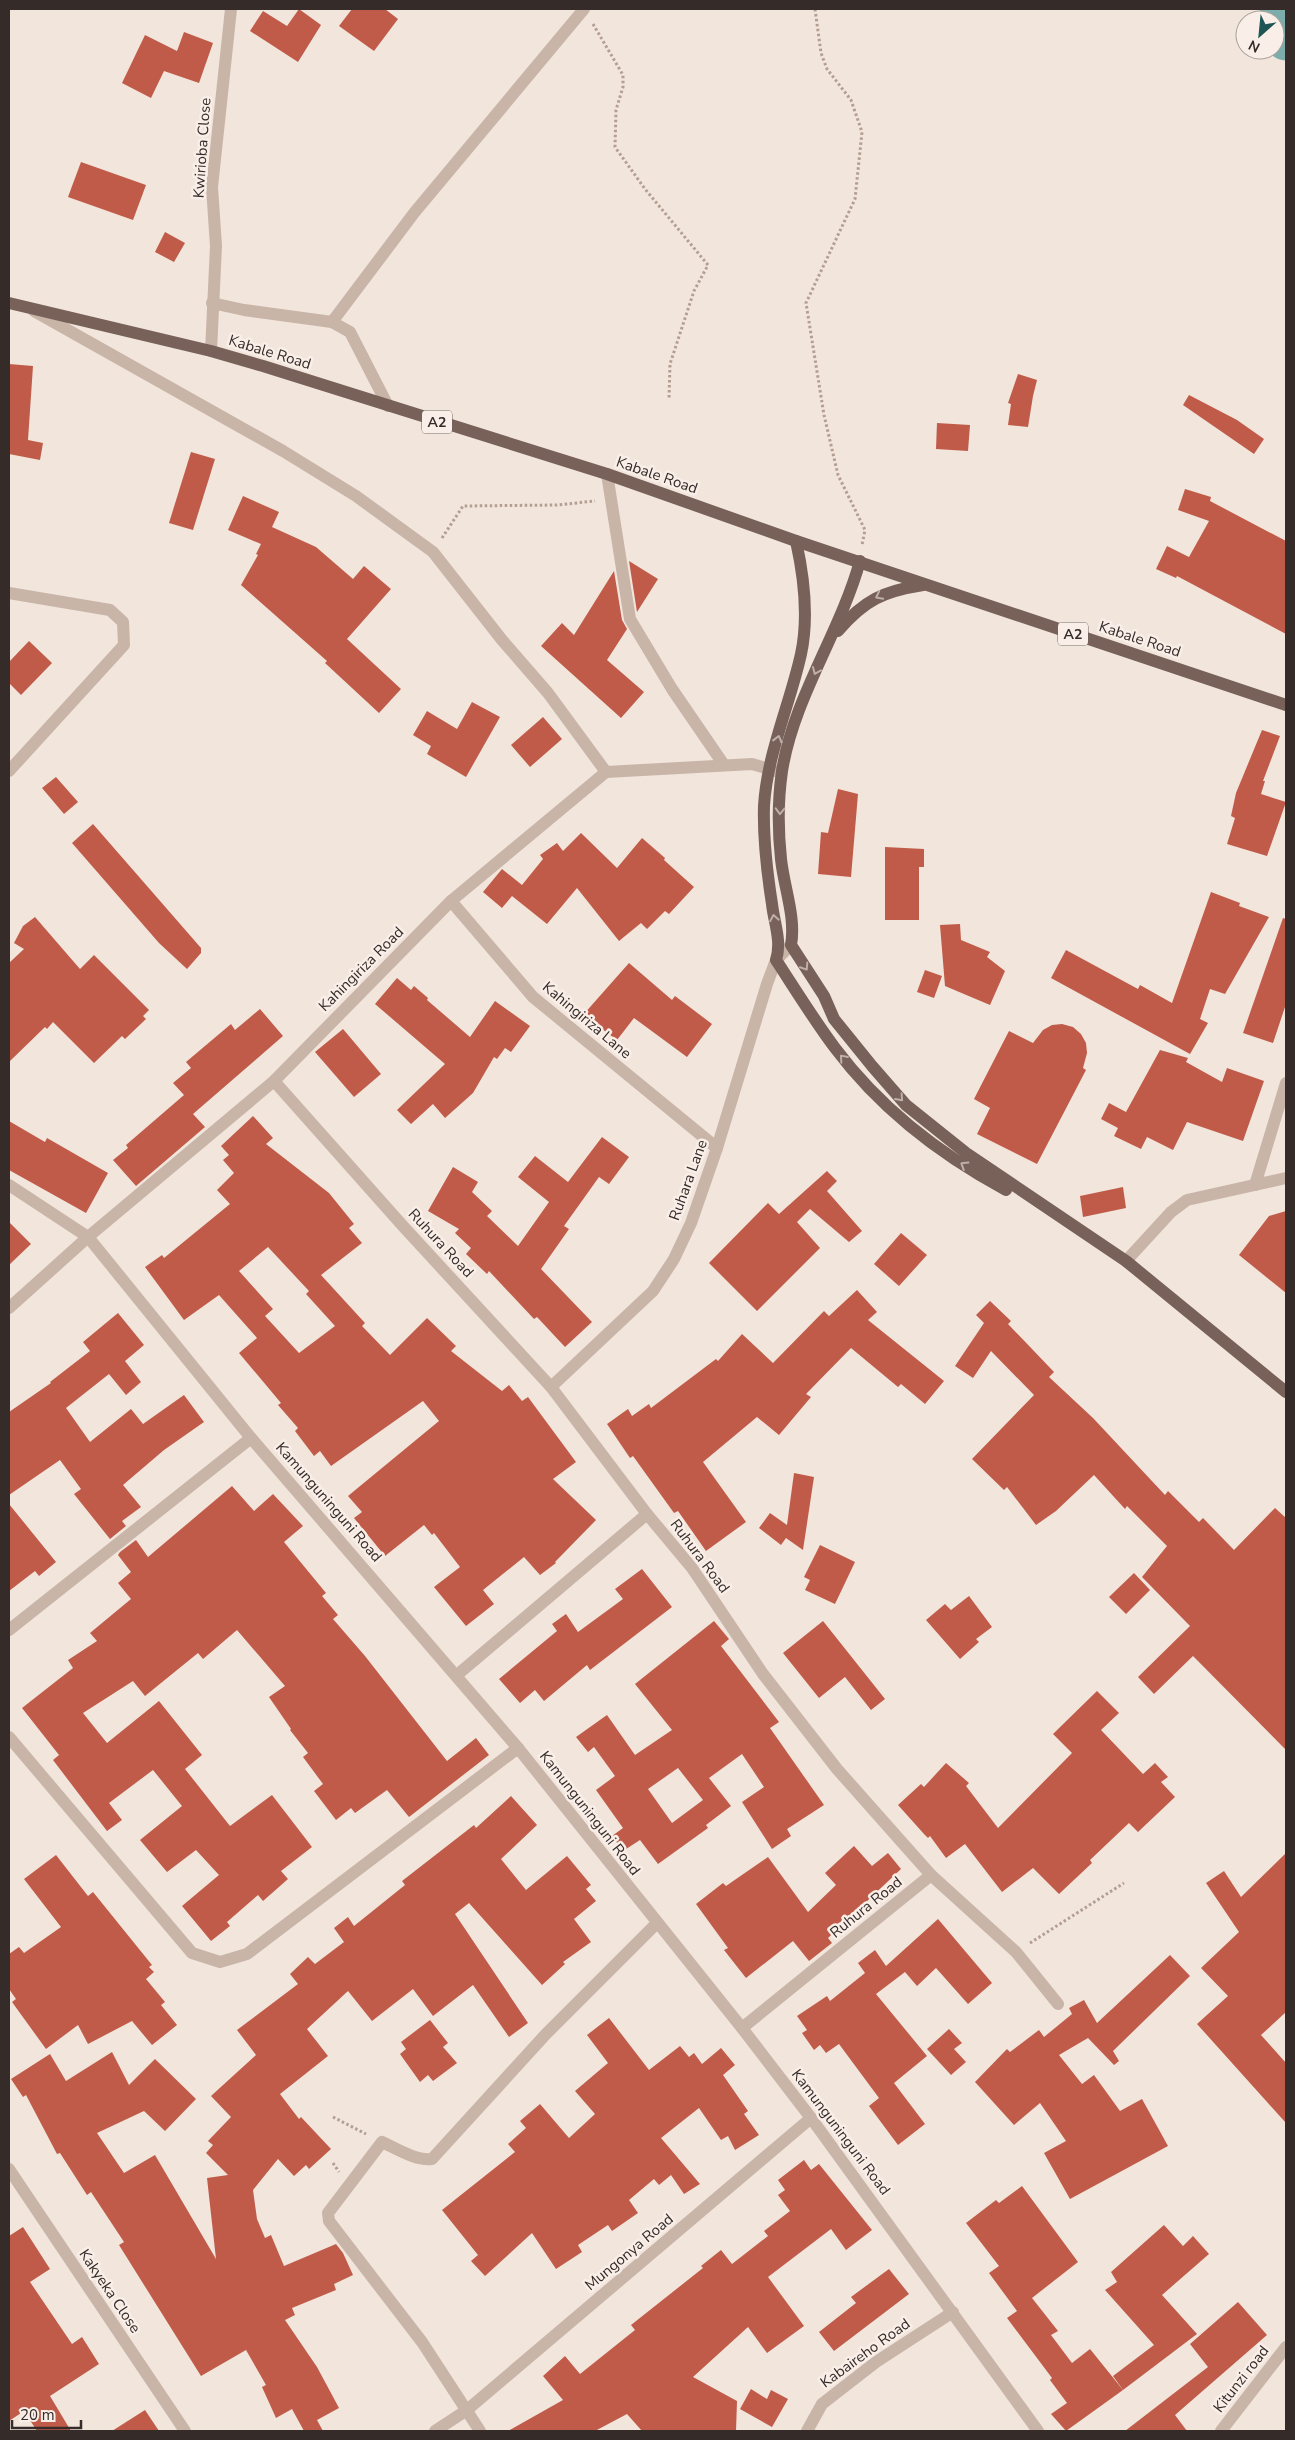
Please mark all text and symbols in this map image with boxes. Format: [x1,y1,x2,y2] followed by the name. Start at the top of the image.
[1235,10,1285,60] north arrow
[1245,35,1263,57] text: N
[189,97,215,199] street label: Kwirioba Close
[226,330,314,374] street label: Kabale Road
[422,411,452,434] road number: A2
[614,452,700,498] street label: Kabale Road
[875,590,884,600] one-way arrow
[1096,616,1184,662] street label: Kabale Road
[1058,622,1088,646] road number: A2
[812,666,823,675] one-way arrow
[772,735,783,744] one-way arrow
[775,807,786,815] one-way arrow
[769,913,779,922] one-way arrow
[314,922,408,1016] street label: Kahingiriza Road
[799,962,809,971] one-way arrow
[538,977,636,1063] street label: Kahingiriza Lane
[840,1055,849,1064] one-way arrow
[894,1093,903,1102] one-way arrow
[664,1137,712,1223] street label: Ruhara Lane
[961,1162,970,1172] one-way arrow
[404,1204,478,1282] street label: Ruhura Road
[271,1438,387,1566] street label: Kamunguninguni Road
[666,1515,734,1597] street label: Ruhura Road
[535,1747,645,1879] street label: Kamunguninguni Road
[826,1872,906,1942] street label: Ruhura Road
[787,2065,895,2199] street label: Kamunguninguni Road
[581,2209,677,2295] street label: Mungonya Road
[74,2245,146,2337] street label: Kakyeka Close
[816,2314,914,2392] street label: Kabaireho Road
[1209,2341,1273,2417] street label: Kitunzi road
[12,2398,81,2430] scale bar
[20,2405,55,2425] text: 20 m

